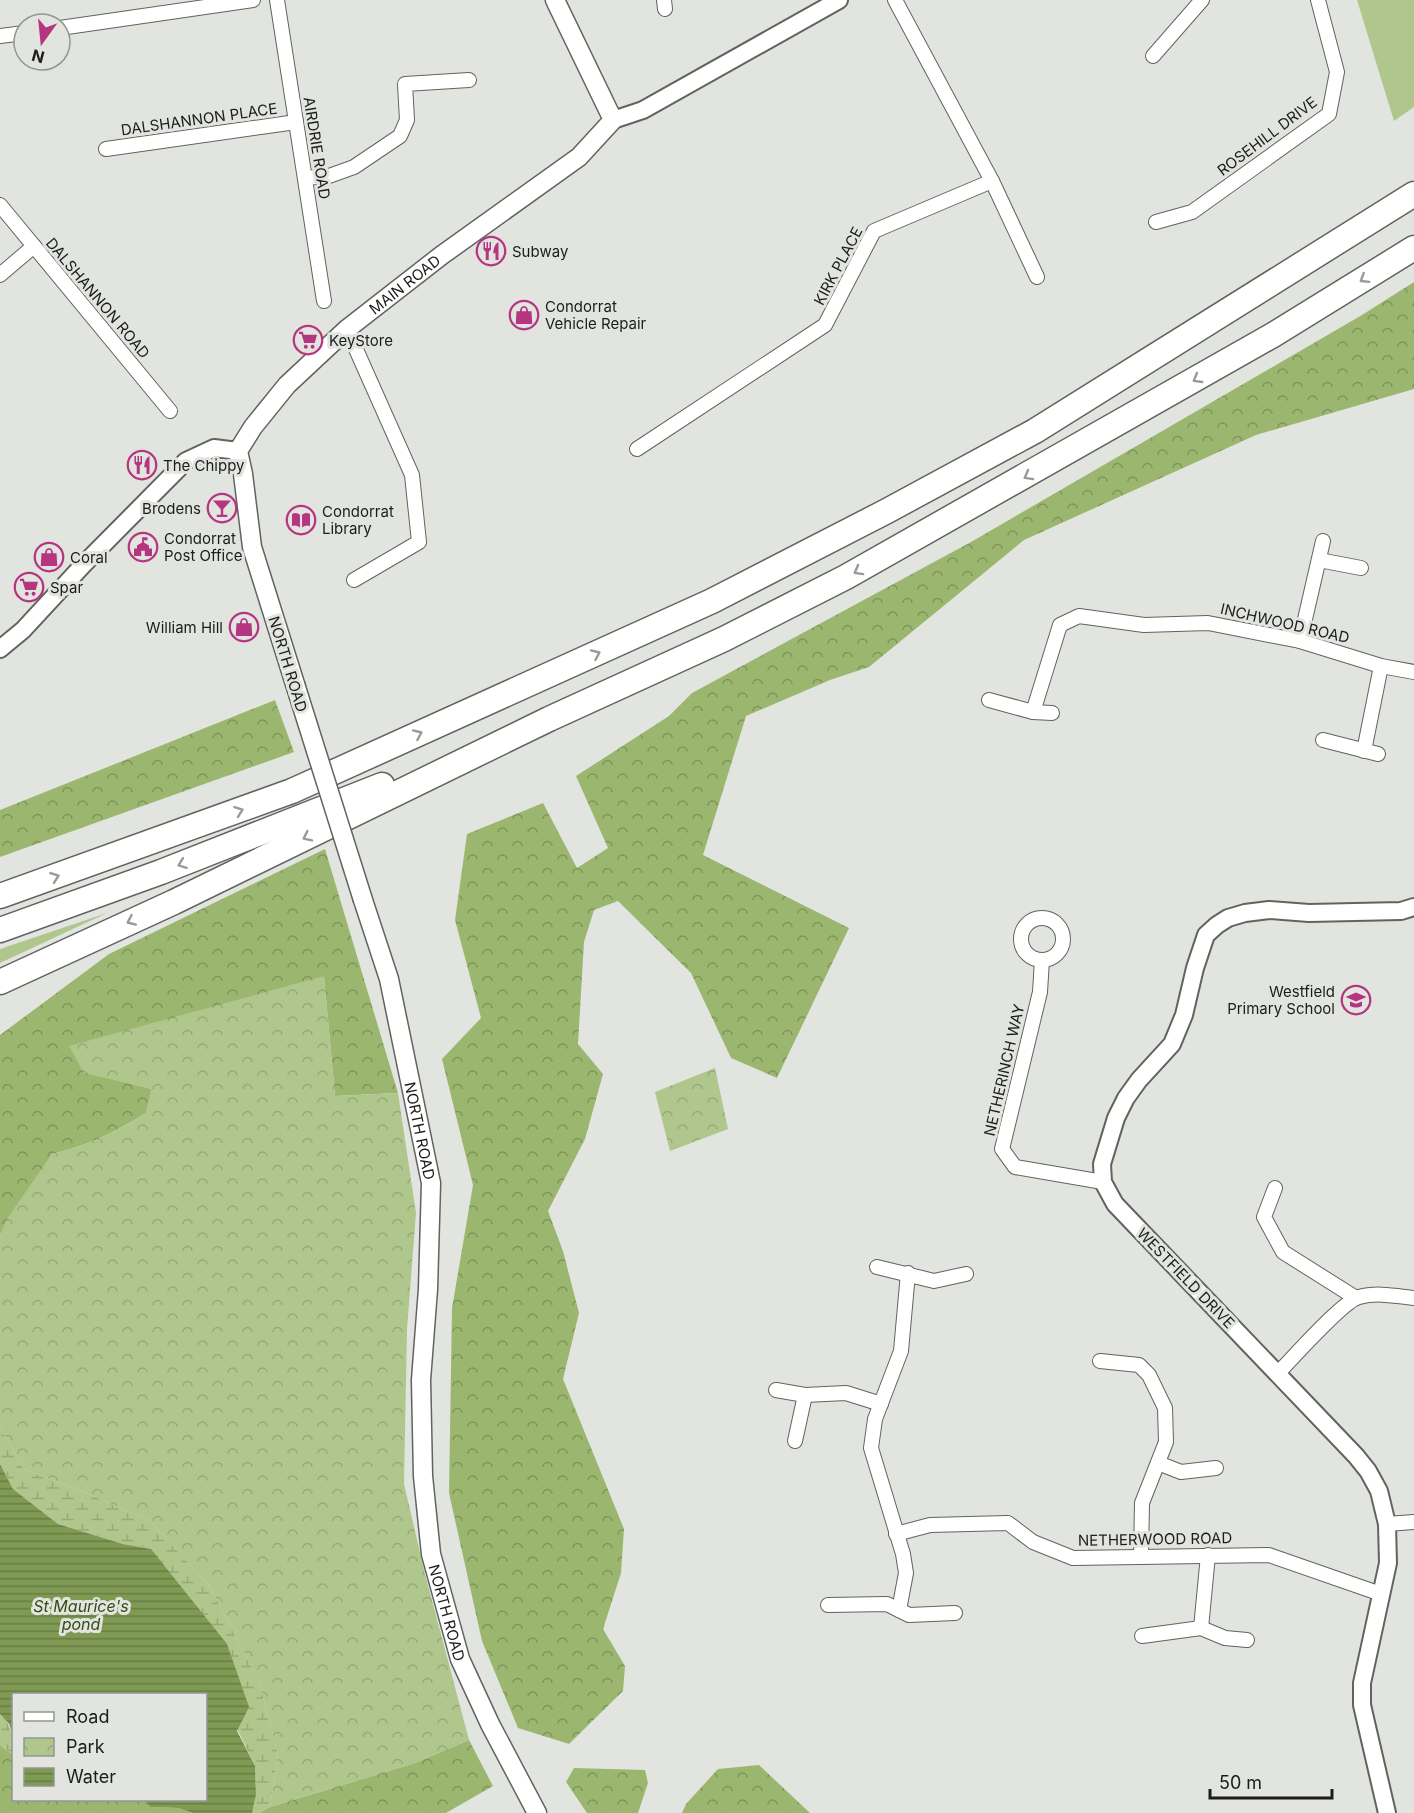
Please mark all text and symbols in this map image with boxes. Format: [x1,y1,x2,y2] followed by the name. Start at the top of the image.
[12,12,72,72] north arrow
[30,45,47,68] text: N
[1213,92,1321,180] street label: ROSEHILL DRIVE
[300,95,334,201] street label: AIRDRIE ROAD
[120,99,278,139] street label: DALSHANNON PLACE
[809,224,867,308] street label: KIRK PLACE
[42,234,154,362] street label: DALSHANNON ROAD
[475,235,507,267] restaurant icon: Subway
[512,242,569,261] place label: Subway
[365,250,444,318] street label: MAIN ROAD
[1360,271,1370,283] one-way arrow
[545,297,647,333] place label: Condorrat Vehicle Repair
[508,299,540,331] shop icon: Condorrat Vehicle Repair
[292,324,324,356] supermarket icon: KeyStore
[329,331,393,350] place label: KeyStore
[1193,372,1203,383] one-way arrow
[126,449,158,481] restaurant icon: The Chippy
[163,456,245,475] place label: The Chippy
[1023,468,1034,480] one-way arrow
[206,492,238,524] bar icon: Brodens
[142,499,201,518] place label: Brodens
[322,502,394,538] place label: Condorrat Library
[285,504,317,536] library icon: Condorrat Library
[164,529,242,565] place label: Condorrat Post Office
[127,531,159,563] public building icon: Condorrat Post Office
[33,541,65,573] shop icon: Coral
[70,548,108,567] place label: Coral
[853,564,864,575] one-way arrow
[13,571,45,603] supermarket icon: Spar
[50,578,83,597] place label: Spar
[1219,599,1351,647] street label: INCHWOOD ROAD
[228,611,260,643] shop icon: William Hill
[264,614,312,714] street label: NORTH ROAD
[146,618,223,637] place label: William Hill
[589,649,600,661] one-way arrow
[412,730,423,742] one-way arrow
[233,805,244,818] one-way arrow
[303,830,314,841] one-way arrow
[177,857,188,869] one-way arrow
[49,871,60,884] one-way arrow
[127,914,138,926] one-way arrow
[1227,982,1335,1018] place label: Westfield Primary School
[1340,984,1372,1016] school or university icon: Westfield Primary School
[980,1002,1028,1138] street label: NETHERINCH WAY
[401,1080,440,1181] street label: NORTH ROAD
[1133,1224,1239,1332] street label: WESTFIELD DRIVE
[1078,1528,1232,1550] street label: NETHERWOOD ROAD
[425,1562,470,1663] street label: NORTH ROAD
[33,1596,129,1634] water label: St Maurice's pond
[12,1693,207,1801] legend
[66,1706,109,1727] text: Road
[66,1736,105,1757] text: Park
[1210,1762,1332,1800] scale bar
[66,1766,116,1787] text: Water
[1219,1772,1262,1793] text: 50 m

